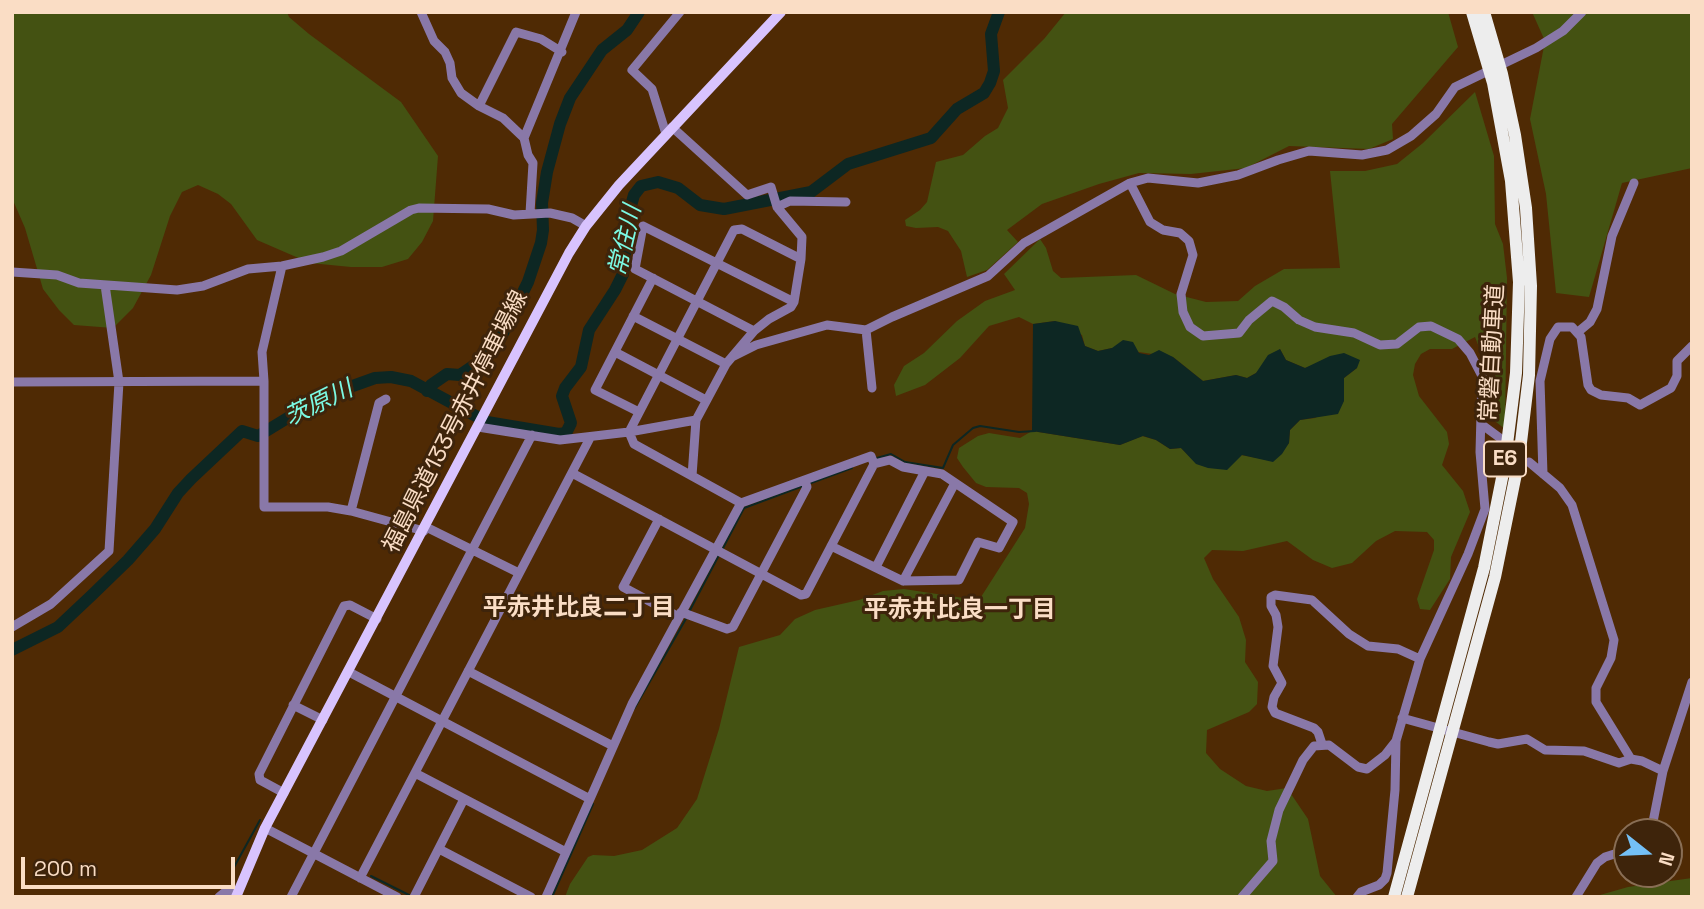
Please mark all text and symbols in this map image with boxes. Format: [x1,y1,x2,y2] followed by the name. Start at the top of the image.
[604,203,648,279] water label: 常住川
[1476,283,1510,423] street label: 常磐自動車道
[378,286,534,558] street label: 福島県道133号赤井停車場線
[280,375,358,433] water label: 茨原川
[1484,442,1526,476] road number: E6
[483,594,675,622] district label: 平赤井比良二丁目
[864,596,1056,624] district label: 平赤井比良一丁目
[1613,818,1683,888] north arrow
[24,842,238,886] scale bar
[1653,849,1680,869] text: N
[34,855,97,882] text: 200 m

